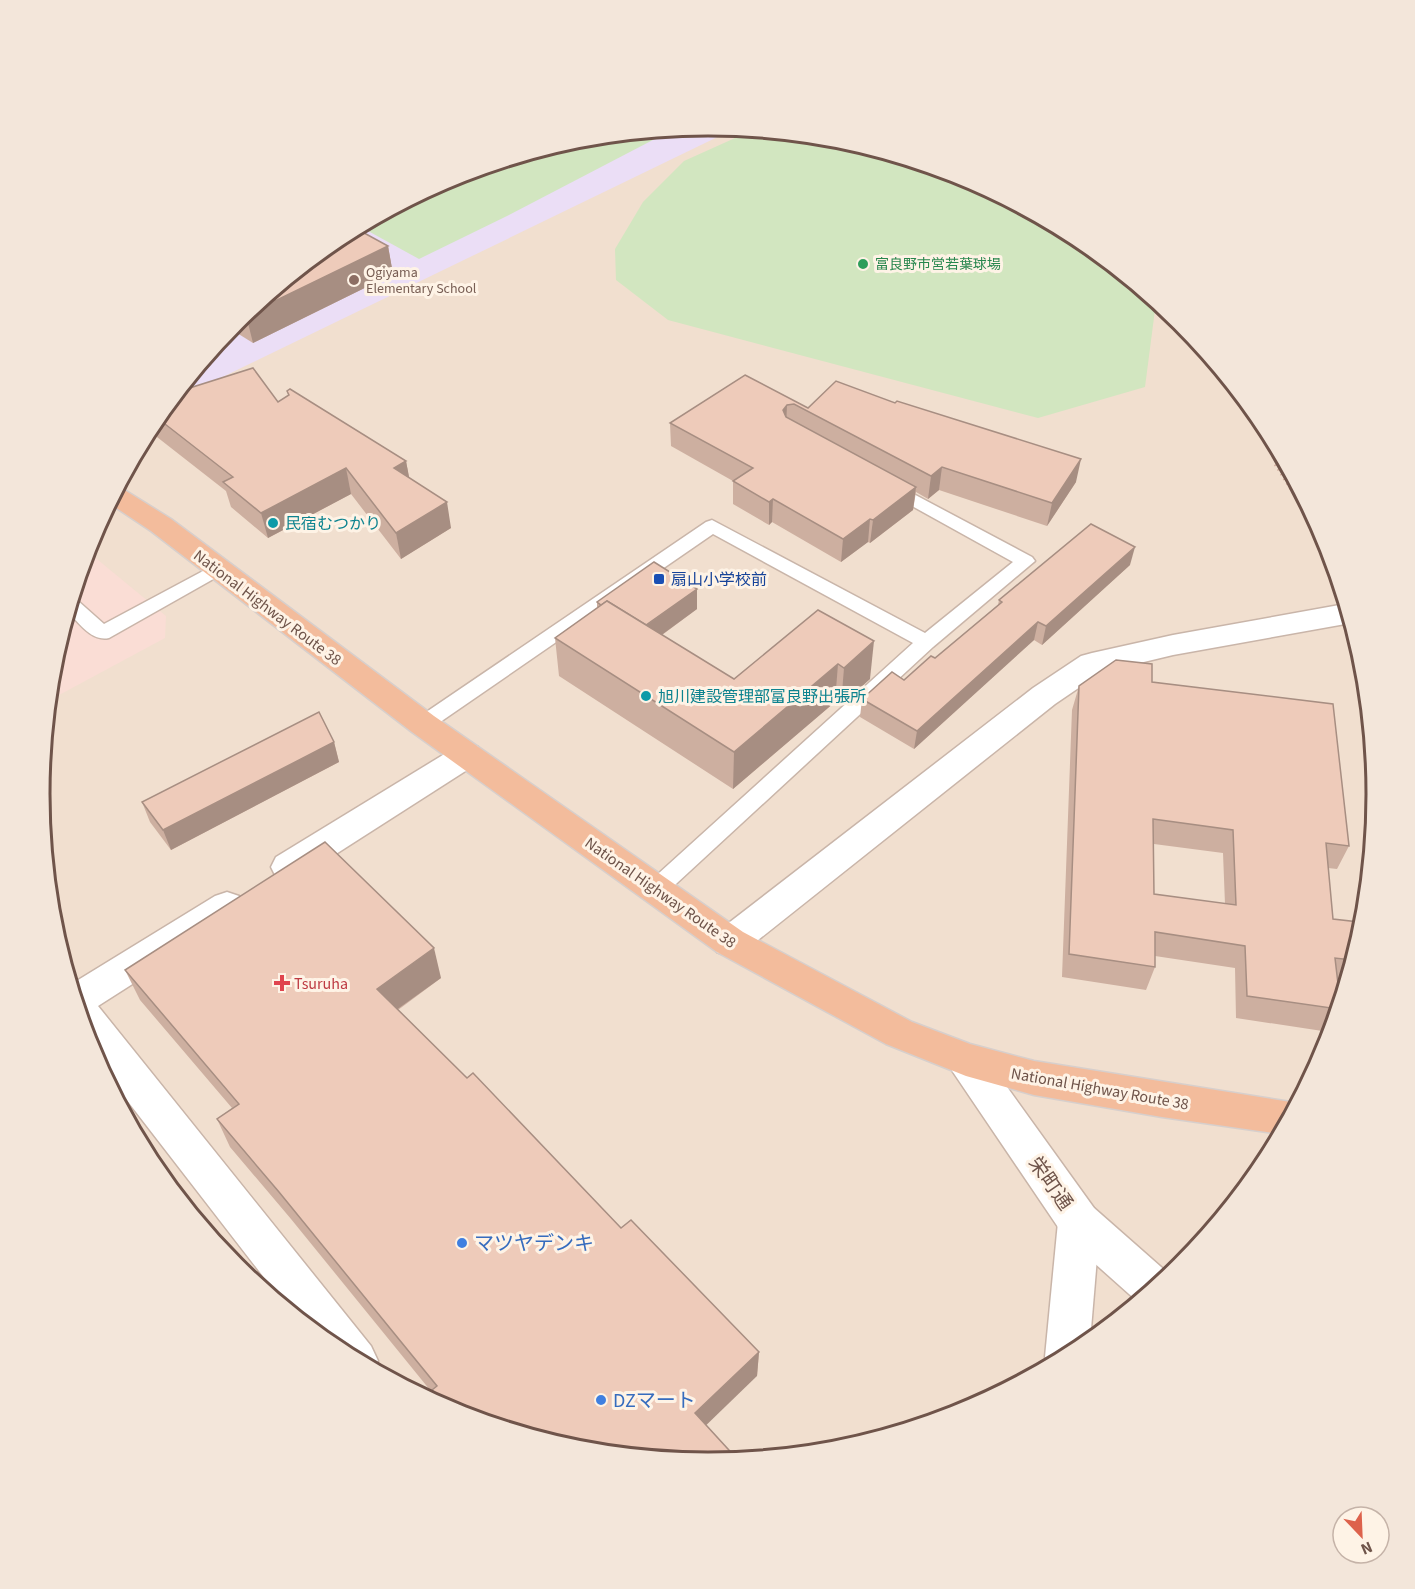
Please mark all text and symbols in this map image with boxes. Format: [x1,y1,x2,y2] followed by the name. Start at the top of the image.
[875,255,1001,275] place label: 富良野市営若葉球場
[856,257,870,271] marker: 富良野市営若葉球場
[366,263,477,299] place label: Ogiyama Elementary School
[347,273,361,287] marker: Ogiyama Elementary School
[285,513,381,535] place label: 民宿むつかり
[266,516,280,530] marker: 民宿むつかり
[189,545,346,671] street label: National Highway Route 38
[671,569,767,591] place label: 扇山小学校前
[652,572,666,586] marker: 扇山小学校前
[658,686,866,708] place label: 旭川建設管理部富良野出張所
[639,689,653,703] marker: 旭川建設管理部富良野出張所
[580,832,741,953] street label: National Highway Route 38
[294,973,348,995] place label: Tsuruha
[275,976,289,990] marker: Tsuruha
[1009,1063,1190,1115] street label: National Highway Route 38
[1022,1151,1079,1216] street label: 栄町通
[474,1230,594,1258] place label: マツヤデンキ
[455,1236,469,1250] marker: マツヤデンキ
[613,1387,696,1415] place label: DZマート
[594,1393,608,1407] marker: DZマート
[1331,1505,1391,1565] north arrow
[1357,1536,1376,1560] text: N

